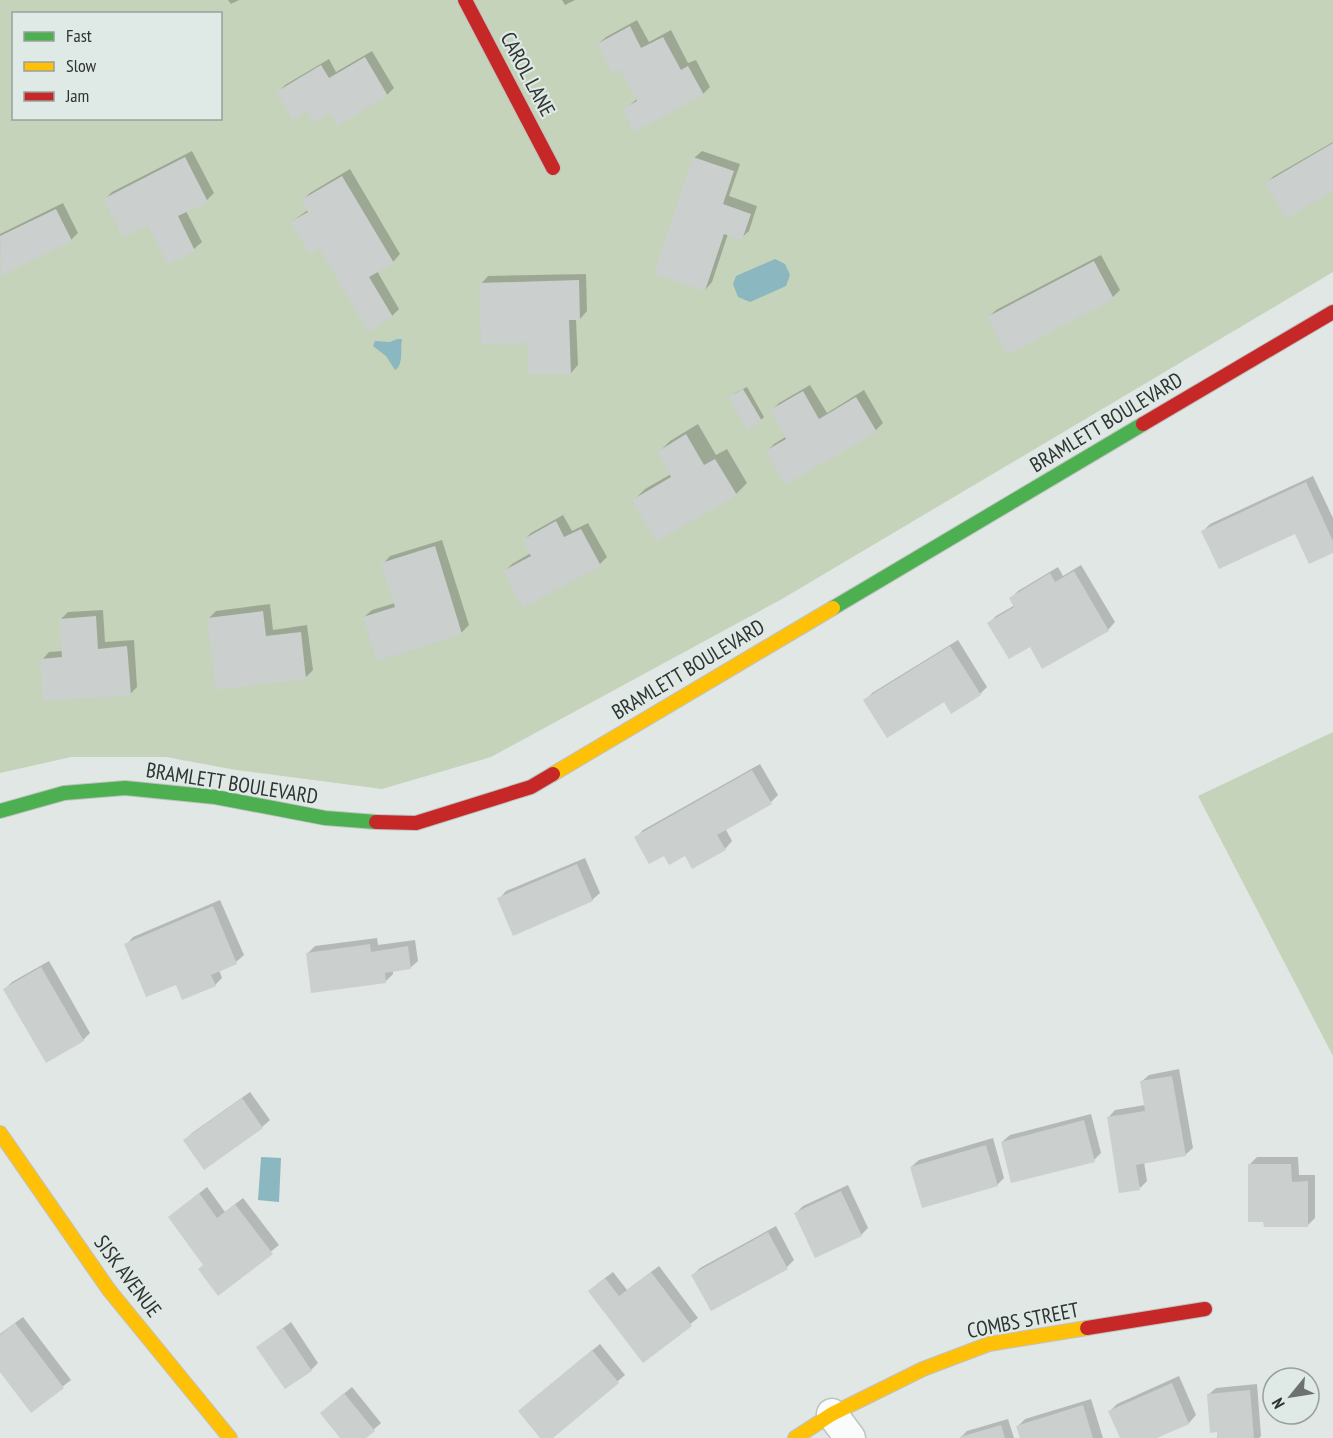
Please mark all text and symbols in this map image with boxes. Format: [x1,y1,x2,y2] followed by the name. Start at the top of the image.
[12,12,222,120] legend
[66,24,92,47] text: Fast
[495,27,561,121] street label: CAROL LANE
[66,54,97,77] text: Slow
[65,84,89,107] text: Jam
[1025,366,1187,478] street label: BRAMLETT BOULEVARD
[607,613,769,725] street label: BRAMLETT BOULEVARD
[144,756,320,810] street label: BRAMLETT BOULEVARD
[88,1230,168,1322] street label: SISK AVENUE
[965,1296,1082,1344] street label: COMBS STREET
[1261,1366,1321,1426] north arrow
[1267,1395,1289,1412] text: N

